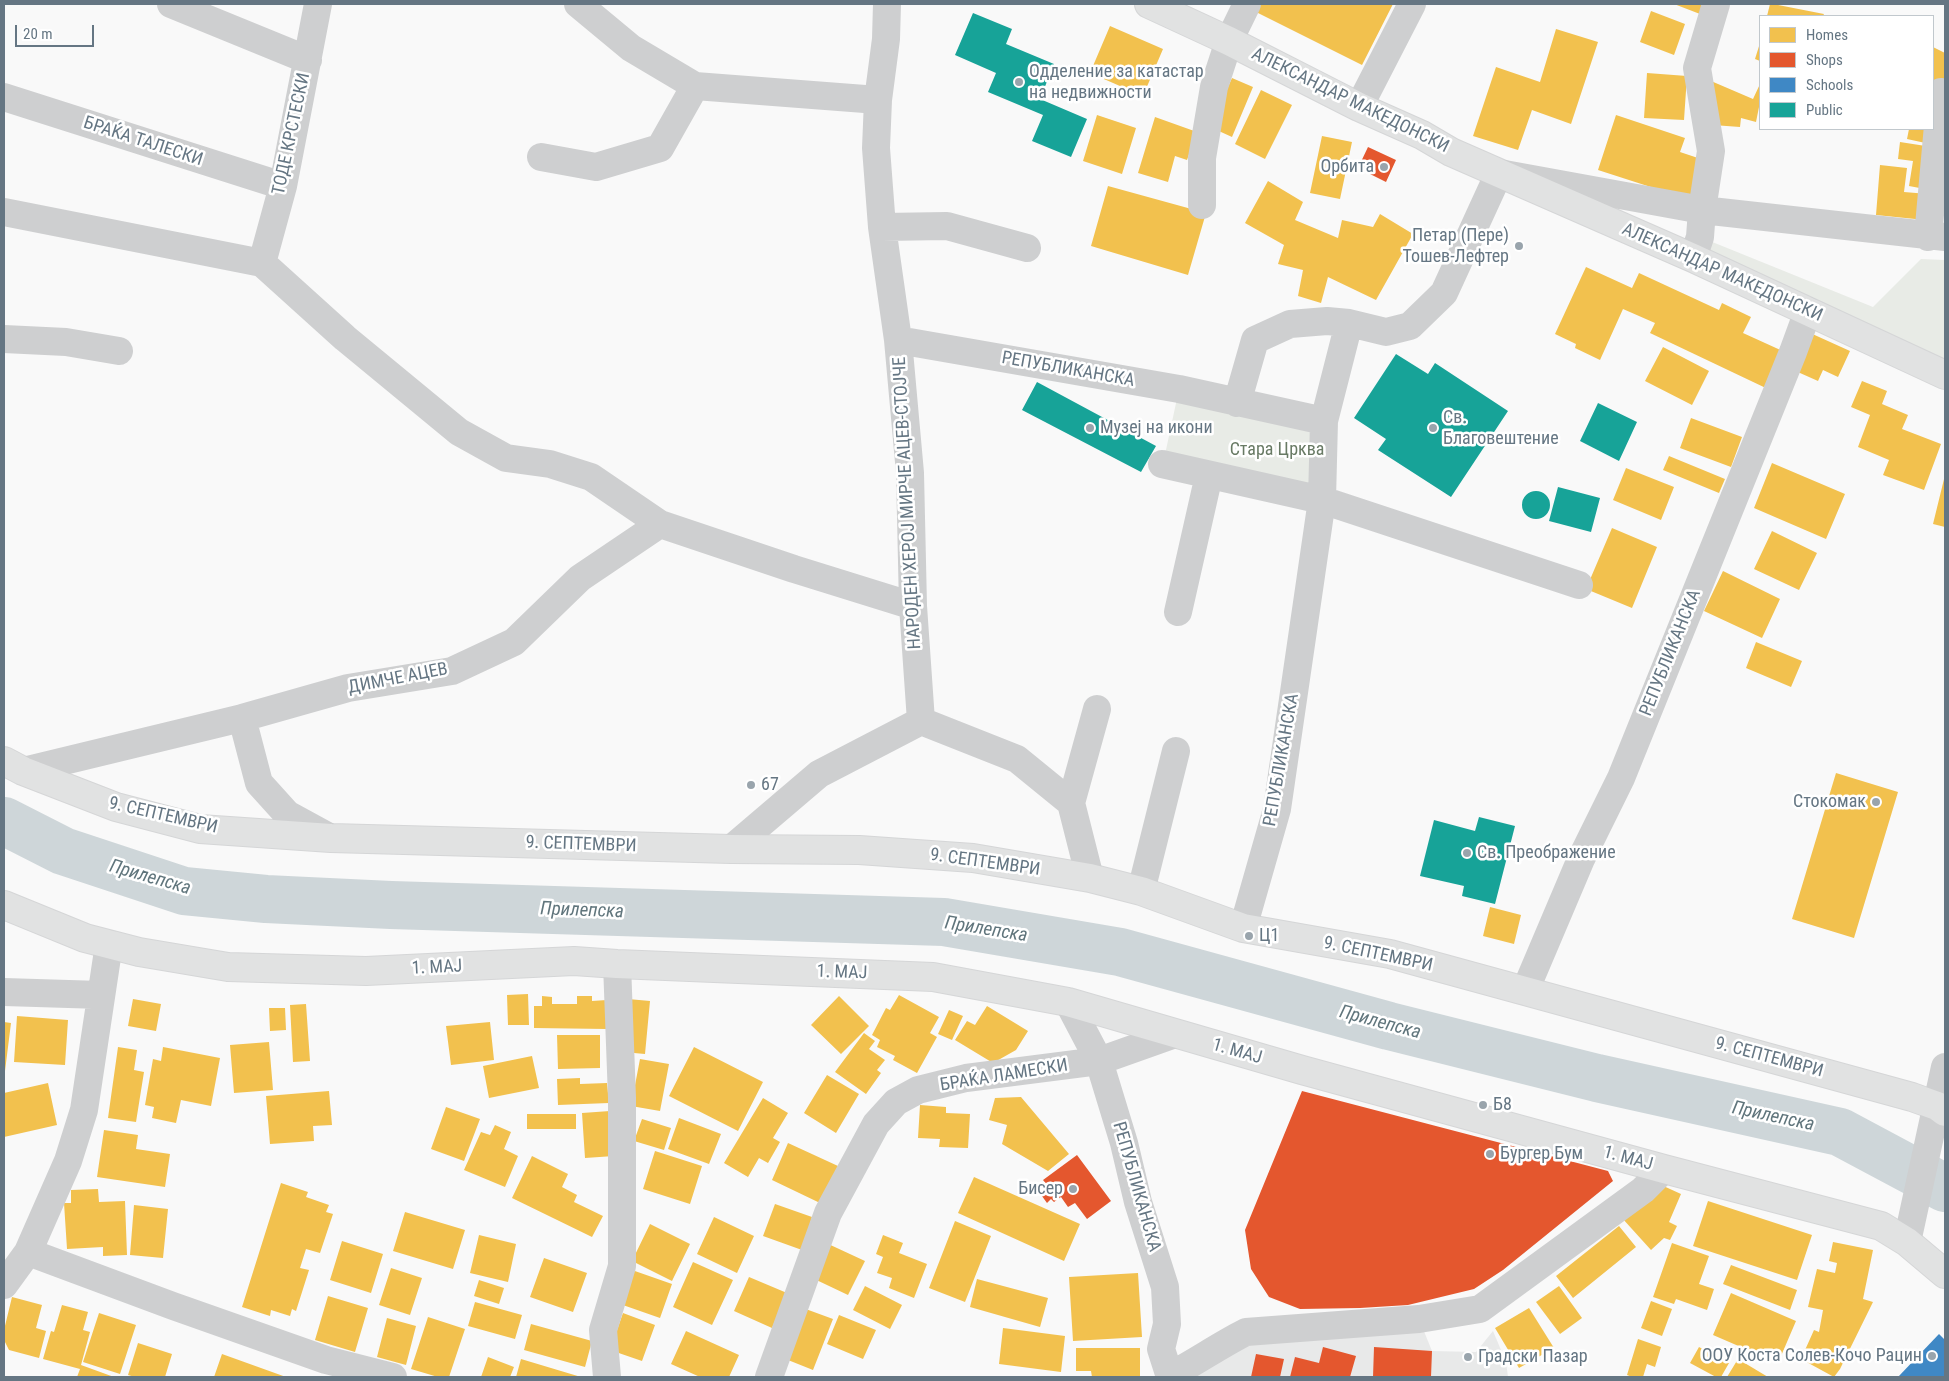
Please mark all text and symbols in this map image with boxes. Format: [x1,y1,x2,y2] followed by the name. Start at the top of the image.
[18,15,96,47] scale bar
[1759,15,1934,130] legend
[23,25,53,43] text: 20 m
[1806,26,1848,44] text: Homes
[1248,44,1452,158] street label: АЛЕКСАНДАР МАКЕДОНСКИ
[1806,51,1843,69] text: Shops
[1029,61,1204,104] place label: Одделение за катастар на недвижности
[269,71,315,197] street label: ТОДЕ КРСТЕСКИ
[1013,76,1025,88] marker: Одделение за катастар на недвижности
[1806,76,1853,94] text: Schools
[1806,101,1843,119] text: Public
[81,113,205,171] street label: БРАЌА ТАЛЕСКИ
[1320,156,1374,178] place label: Орбита
[1378,161,1390,173] marker: Орбита
[1618,219,1826,327] street label: АЛЕКСАНДАР МАКЕДОНСКИ
[1402,225,1509,268] place label: Петар (Пере) Тошев-Лефтер
[1513,240,1525,252] marker: Петар (Пере) Тошев-Лефтер
[1000,348,1136,392] street label: РЕПУБЛИКАНСКА
[890,356,926,650] street label: НАРОДЕН ХЕРОЈ МИРЧЕ АЦЕВ-СТОЈЧЕ
[1443,407,1559,449] place label: Св. Благовештение
[1100,417,1213,439] place label: Музеј на икони
[1084,422,1096,434] marker: Музеј на икони
[1427,422,1439,434] marker: Св. Благовештение
[1230,439,1324,461] park label: Стара Црква
[1636,587,1706,719] street label: РЕПУБЛИКАНСКА
[346,659,450,699] street label: ДИМЧЕ АЦЕВ
[1260,692,1304,828] street label: РЕПУБЛИКАНСКА
[761,774,779,796] place label: 67
[745,779,757,791] marker: 67
[1793,791,1866,813] place label: Стокомак
[107,793,219,839] street label: 9. СЕПТЕМВРИ
[1870,796,1882,808] marker: Стокомак
[525,832,637,858] street label: 9. СЕПТЕМВРИ
[1477,842,1616,864] place label: Св. Преображение
[929,845,1041,881] street label: 9. СЕПТЕМВРИ
[1461,847,1473,859] marker: Св. Преображение
[107,856,193,900] water label: Прилепска
[540,898,624,924] water label: Прилепска
[943,912,1029,948] water label: Прилепска
[1259,925,1279,947] place label: Ц1
[1243,930,1255,942] marker: Ц1
[1321,933,1435,977] street label: 9. СЕПТЕМВРИ
[411,956,463,980] street label: 1. МАЈ
[816,961,868,985] street label: 1. МАЈ
[1337,1001,1423,1045] water label: Прилепска
[1713,1033,1825,1083] street label: 9. СЕПТЕМВРИ
[1210,1035,1264,1069] street label: 1. МАЈ
[939,1055,1069,1097] street label: БРАЌА ЛАМЕСКИ
[1493,1094,1512,1116] place label: Б8
[1730,1097,1816,1137] water label: Прилепска
[1477,1099,1489,1111] marker: Б8
[1107,1119,1165,1255] street label: РЕПУБЛИКАНСКА
[1601,1142,1655,1176] street label: 1. МАЈ
[1500,1143,1583,1165] place label: Бургер Бум
[1484,1148,1496,1160] marker: Бургер Бум
[1018,1178,1063,1200] place label: Бисер
[1067,1183,1079,1195] marker: Бисер
[1702,1345,1922,1367] place label: ООУ Коста Солев-Кочо Рацин
[1478,1346,1588,1368] place label: Градски Пазар
[1926,1350,1938,1362] marker: ООУ Коста Солев-Кочо Рацин
[1462,1351,1474,1363] marker: Градски Пазар

